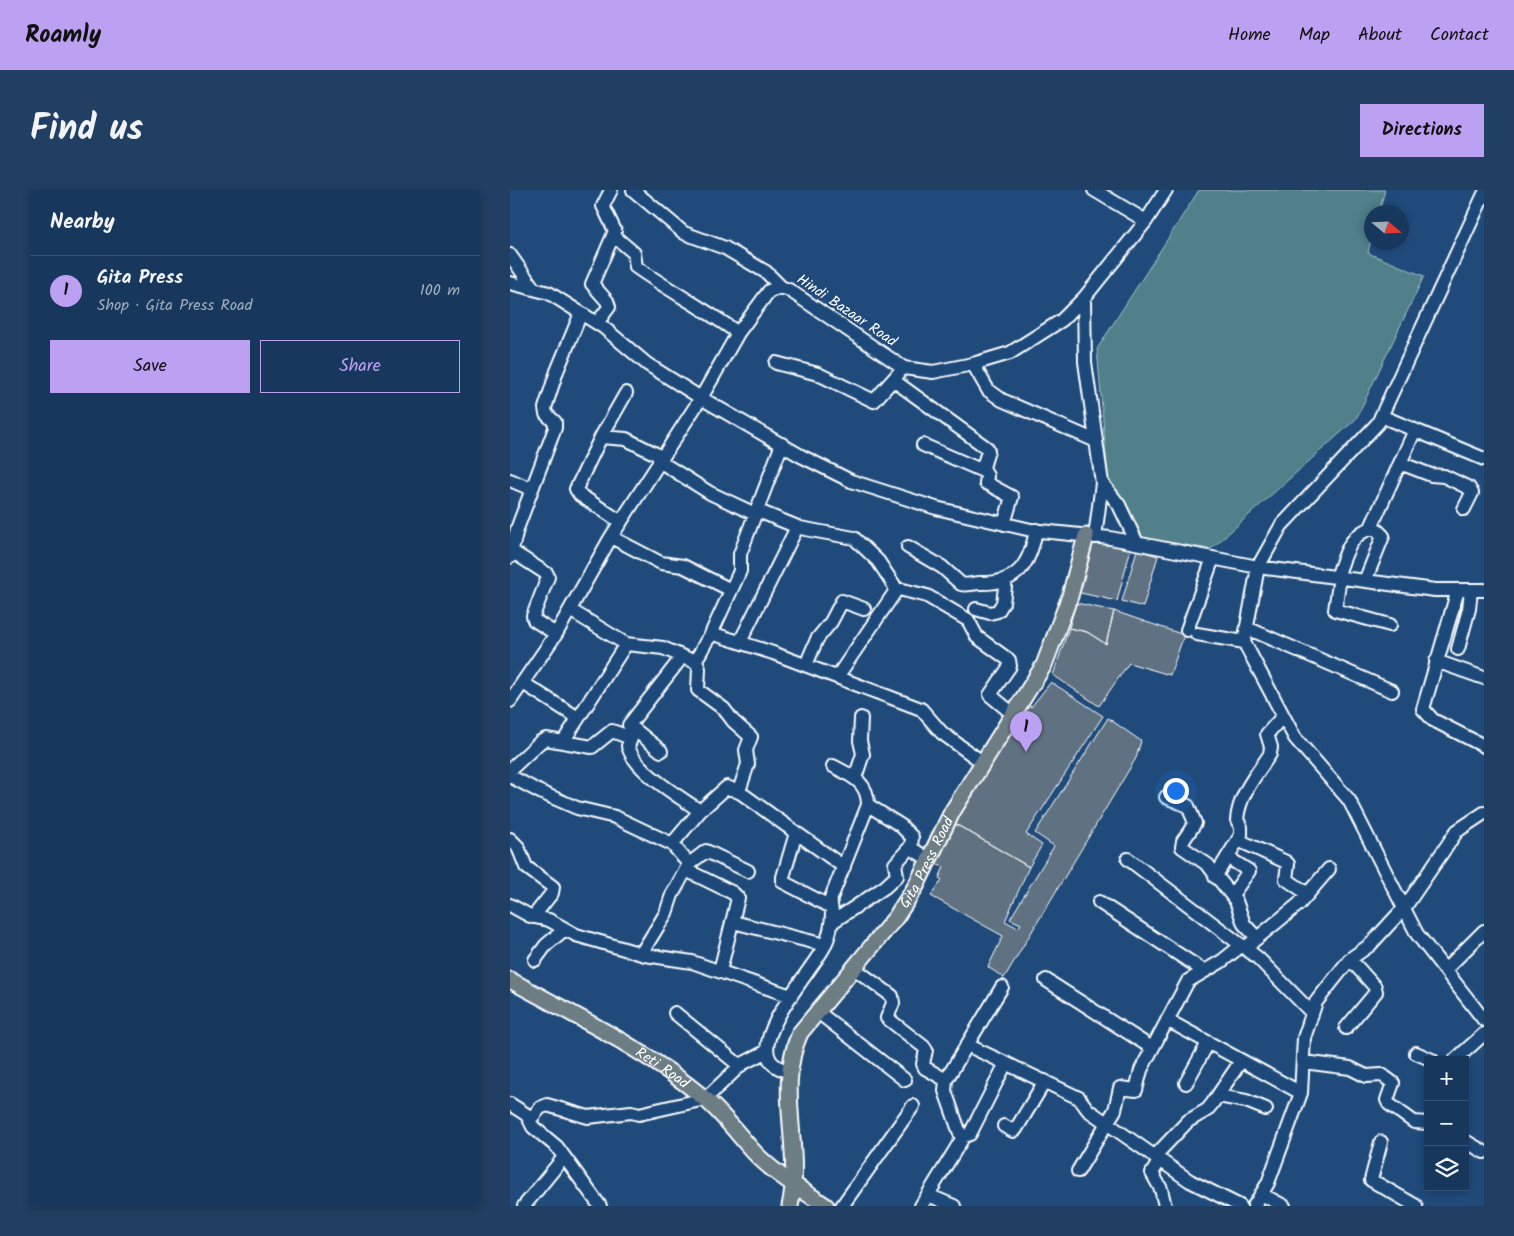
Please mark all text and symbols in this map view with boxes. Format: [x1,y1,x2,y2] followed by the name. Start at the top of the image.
[25,16,101,55] text: Roamly
[1228,21,1271,50] text: Home
[1299,21,1330,50] text: Map
[1358,21,1402,50] text: About
[1430,21,1489,50] text: Contact
[30,102,143,158] text: Find us
[1360,104,1484,157] button: Directions
[1364,205,1409,250] north arrow
[50,206,115,239] text: Nearby
[97,263,183,293] text: Gita Press
[791,268,902,354] street label: Hindi Bazaar Road
[64,278,68,303] text: 1
[420,278,460,303] text: 100 m
[97,293,253,318] text: Shop · Gita Press Road
[50,340,250,393] button: Save
[260,340,460,393] button: Share
[1010,711,1042,752] pin: 1
[1163,778,1189,804] your location
[893,812,961,914] street label: Gita Press Road
[630,1041,695,1096] street label: Reti Road
[1424,1056,1469,1191] map controls
[1424,1056,1469,1101] button: +
[1424,1101,1469,1146] button: −
[1424,1146,1469,1191] button: layers

